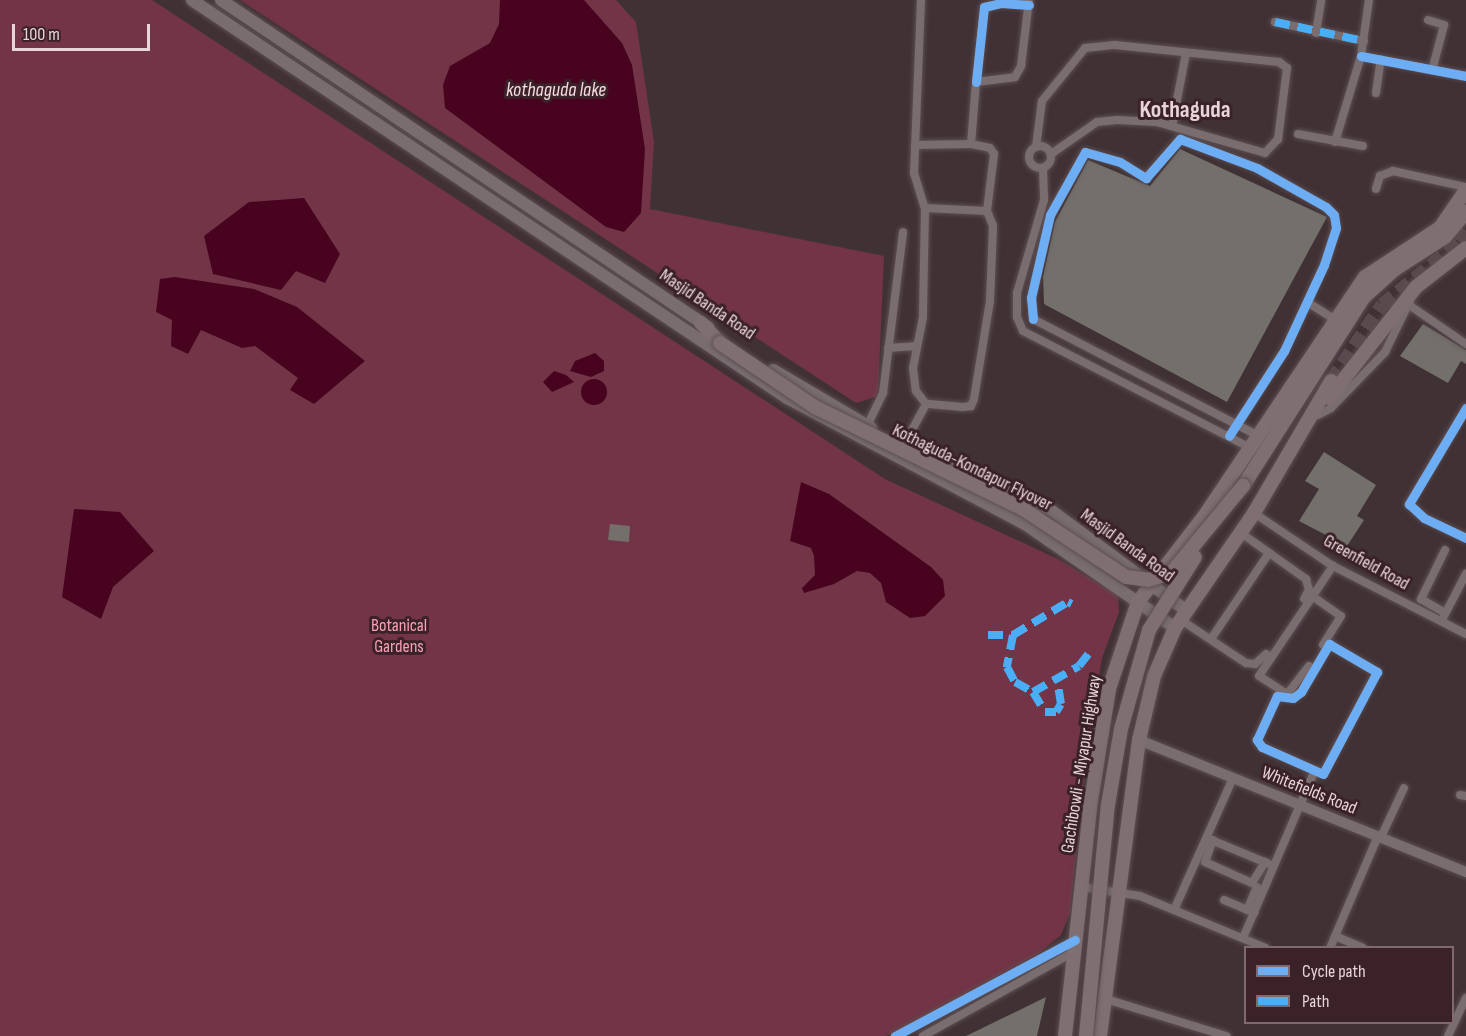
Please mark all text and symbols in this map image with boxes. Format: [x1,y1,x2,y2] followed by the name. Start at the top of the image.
[15,12,153,50] scale bar
[23,24,60,45] text: 100 m
[506,78,606,102] water label: kothaguda lake
[1139,96,1231,124] district label: Kothaguda
[655,265,759,345] street label: Masjid Banda Road
[889,420,1055,516] street label: Kothaguda-Kondapur Flyover
[1076,505,1178,587] street label: Masjid Banda Road
[1319,531,1413,595] street label: Greenfield Road
[371,616,427,658] park label: Botanical Gardens
[1057,673,1107,855] street label: Gachibowli - Miyapur Highway
[1258,762,1360,820] street label: Whitefields Road
[1244,946,1454,1024] legend
[1302,961,1366,982] text: Cycle path
[1302,991,1330,1012] text: Path

